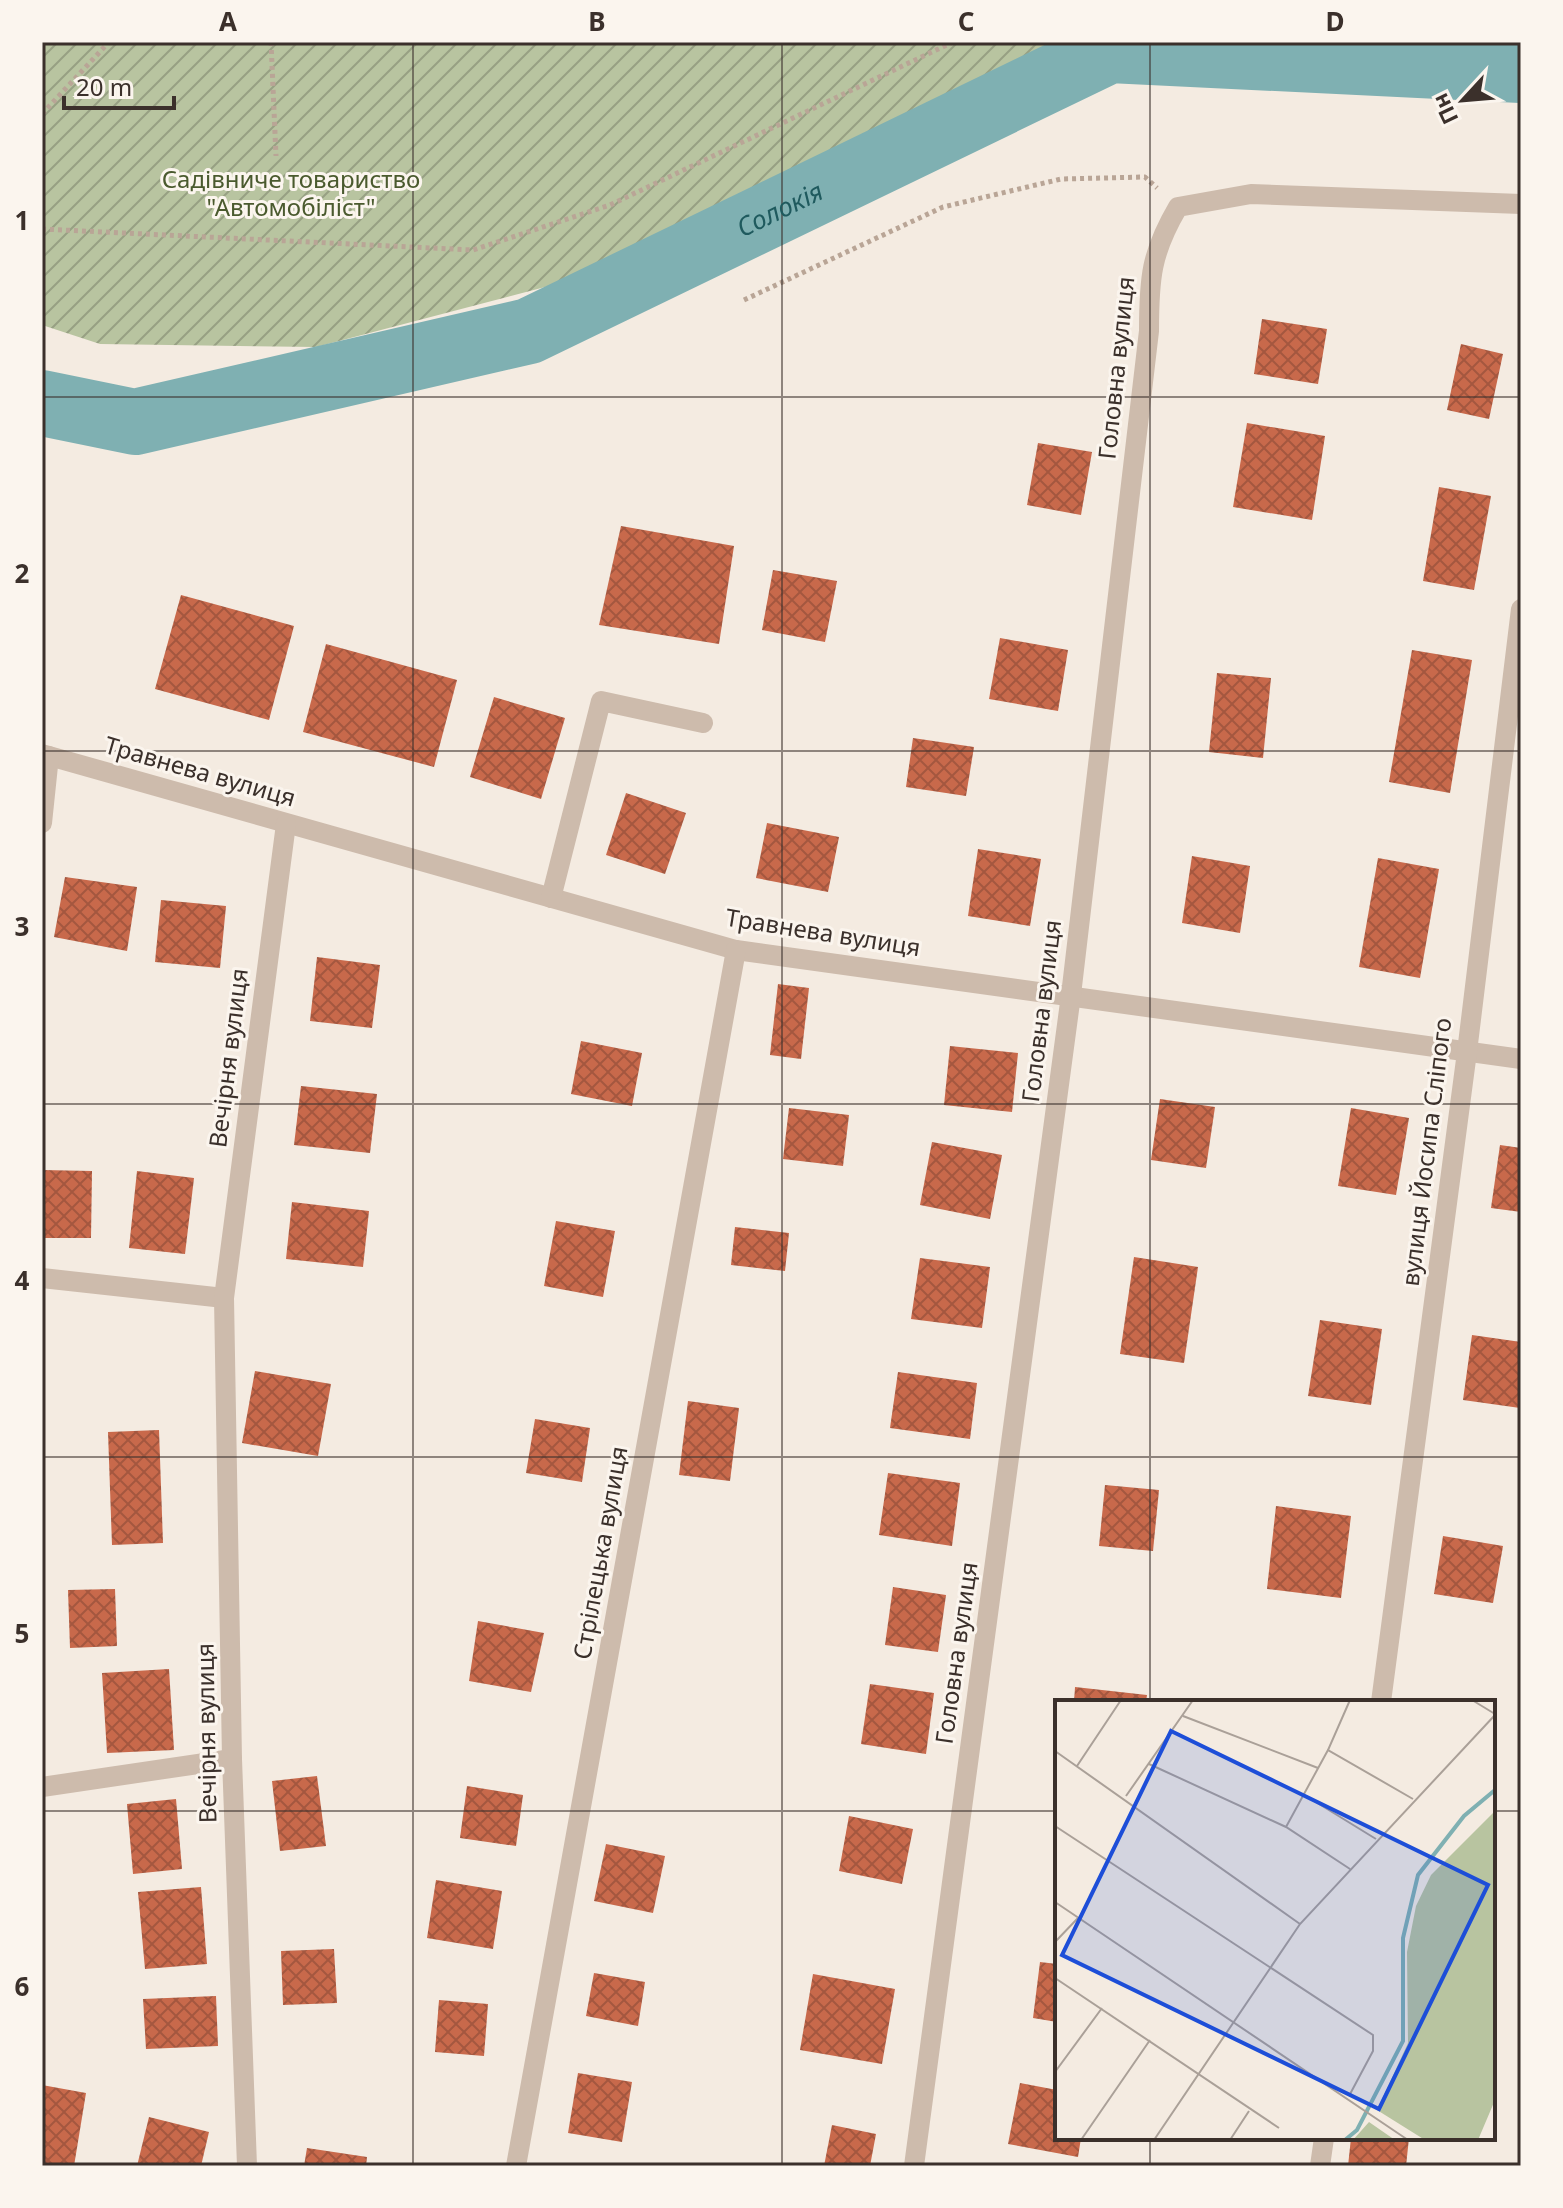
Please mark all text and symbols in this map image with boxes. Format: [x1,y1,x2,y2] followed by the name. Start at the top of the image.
[219,3,237,39] text: A
[588,3,606,39] text: B
[958,3,974,39] text: C
[1325,3,1345,39] text: D
[64,60,174,110] scale bar
[1423,60,1503,140] north arrow
[76,70,132,103] text: 20 m
[1424,89,1464,130] text: Пн
[162,162,420,223] park label: Садівниче товариство "Автомобіліст"
[730,173,829,245] water label: Солокія
[15,202,29,238] text: 1
[1090,275,1142,461] street label: Головна вулиця
[15,555,30,591] text: 2
[101,728,300,814] street label: Травнева вулиця
[723,900,923,963] street label: Травнева вулиця
[15,908,29,944] text: 3
[1013,918,1068,1104] street label: Головна вулиця
[200,966,255,1149] street label: Вечірня вулиця
[1393,1016,1458,1288] street label: вулиця Йосипа Сліпого
[15,1262,30,1298] text: 4
[565,1443,635,1662] street label: Стрілецька вулиця
[926,1560,985,1746] street label: Головна вулиця
[15,1615,29,1651] text: 5
[187,1643,224,1823] street label: Вечірня вулиця
[1055,1700,1495,2140] inset map
[15,1968,30,2004] text: 6

